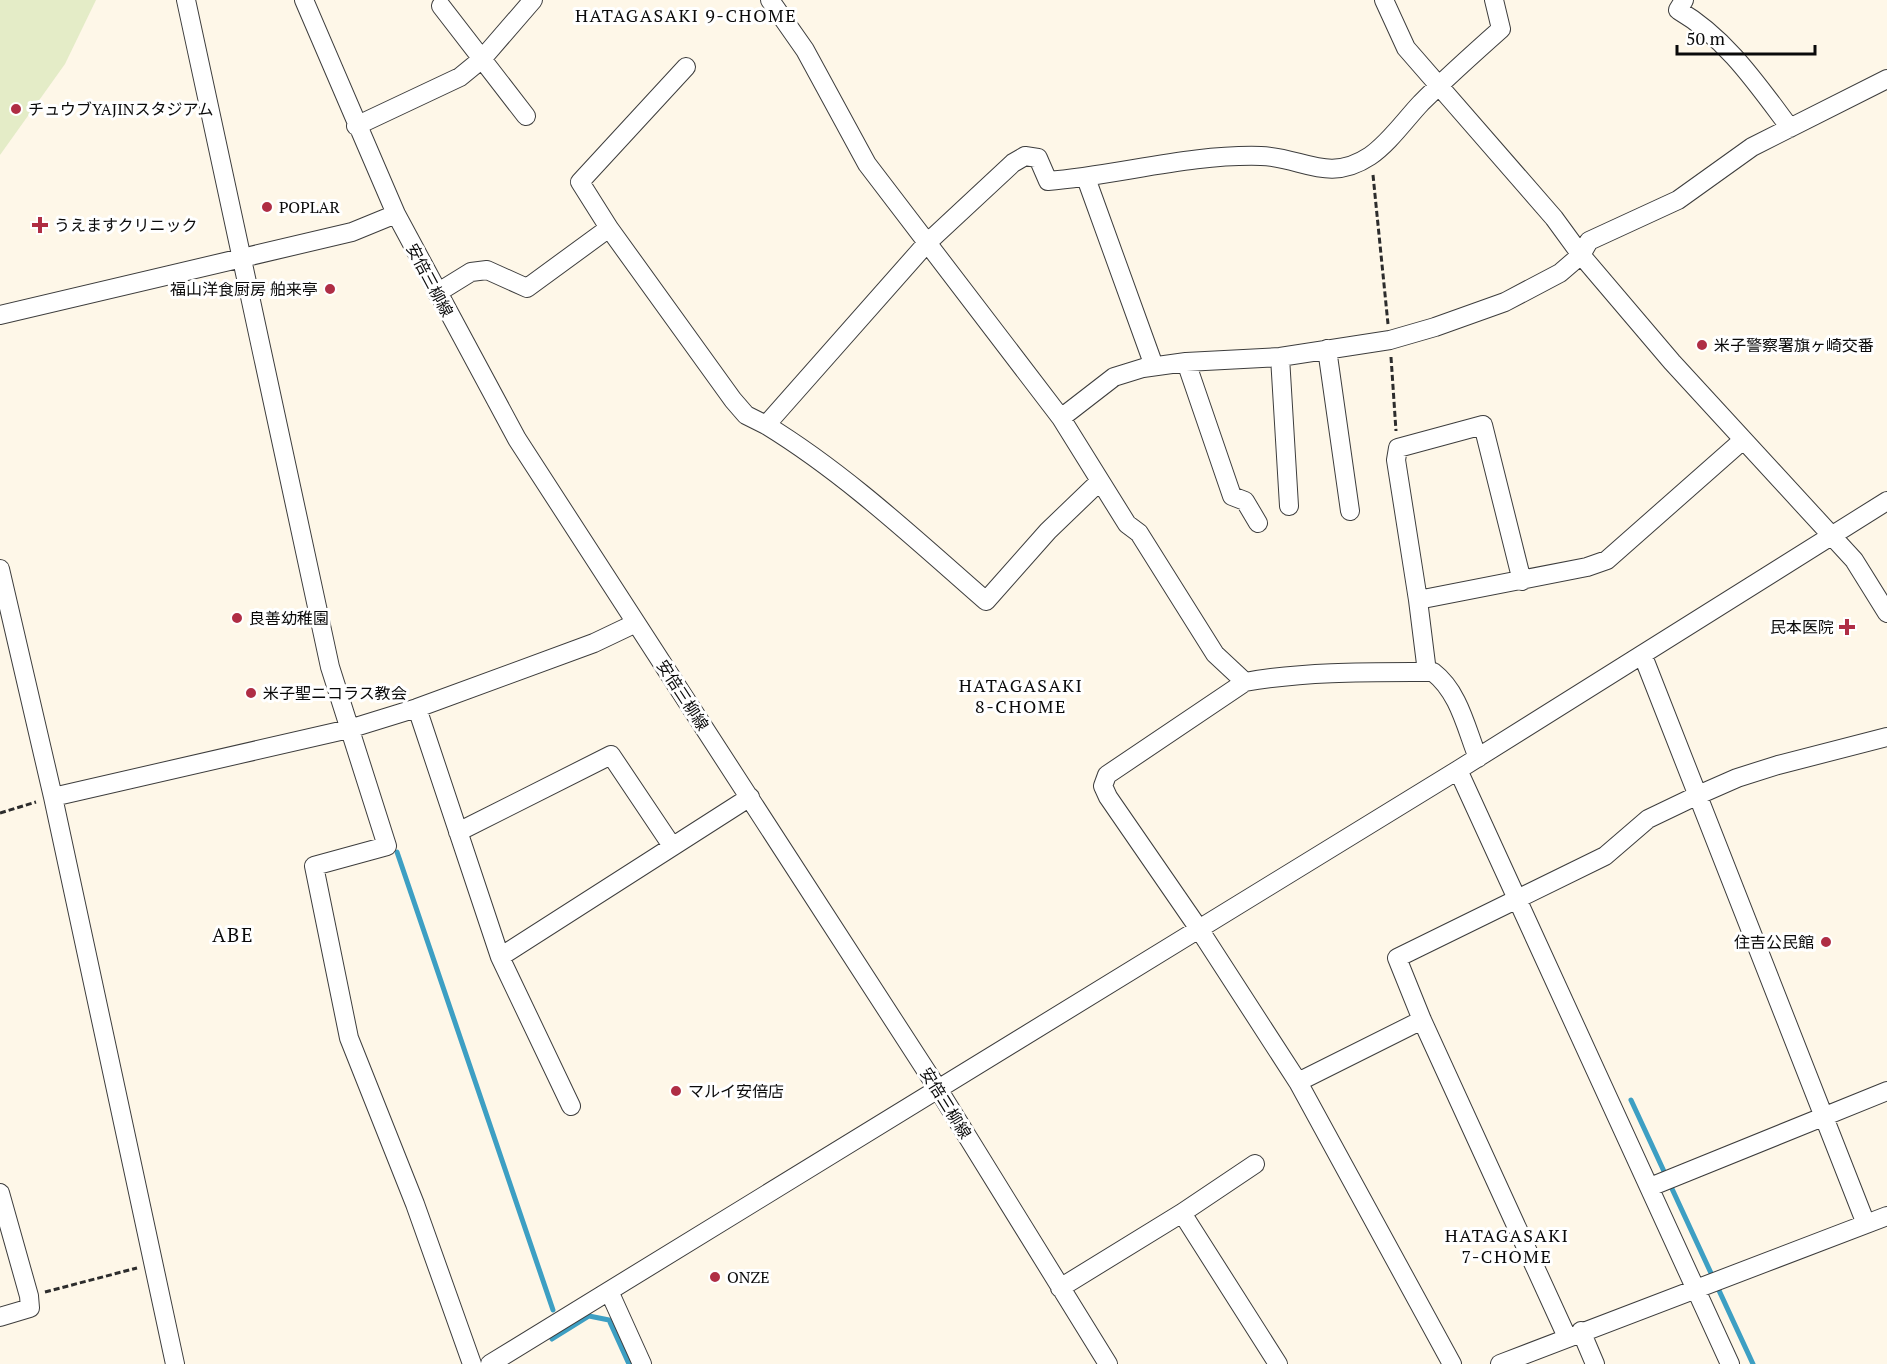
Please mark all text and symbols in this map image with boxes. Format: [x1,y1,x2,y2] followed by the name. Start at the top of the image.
[575,3,797,27] district label: HATAGASAKI 9-CHOME
[1677,18,1815,56] scale bar
[1686,26,1726,50] text: 50 m
[28,98,213,120] place label: チュウブYAJINスタジアム
[9,102,23,116] marker: チュウブYAJINスタジアム
[279,196,340,218] place label: POPLAR
[260,200,274,214] marker: POPLAR
[54,214,198,236] place label: うえますクリニック
[31,216,49,234] marker: うえますクリニック
[402,240,458,320] street label: 安倍三柳線
[170,278,318,300] place label: 福山洋食厨房 舶来亭
[323,282,337,296] marker: 福山洋食厨房 舶来亭
[1714,334,1874,356] place label: 米子警察署旗ヶ崎交番
[1695,338,1709,352] marker: 米子警察署旗ヶ崎交番
[249,607,329,629] place label: 良善幼稚園
[230,611,244,625] marker: 良善幼稚園
[1770,616,1834,638] place label: 民本医院
[1838,618,1856,636] marker: 民本医院
[652,655,714,735] street label: 安倍三柳線
[959,673,1083,718] district label: HATAGASAKI 8-CHOME
[263,682,407,704] place label: 米子聖ニコラス教会
[244,686,258,700] marker: 米子聖ニコラス教会
[212,921,254,948] district label: ABE
[1734,931,1814,953] place label: 住吉公民館
[1819,935,1833,949] marker: 住吉公民館
[915,1063,977,1143] street label: 安倍三柳線
[688,1080,784,1102] place label: マルイ安倍店
[669,1084,683,1098] marker: マルイ安倍店
[1445,1223,1569,1268] district label: HATAGASAKI 7-CHOME
[727,1266,770,1288] place label: ONZE
[708,1270,722,1284] marker: ONZE

